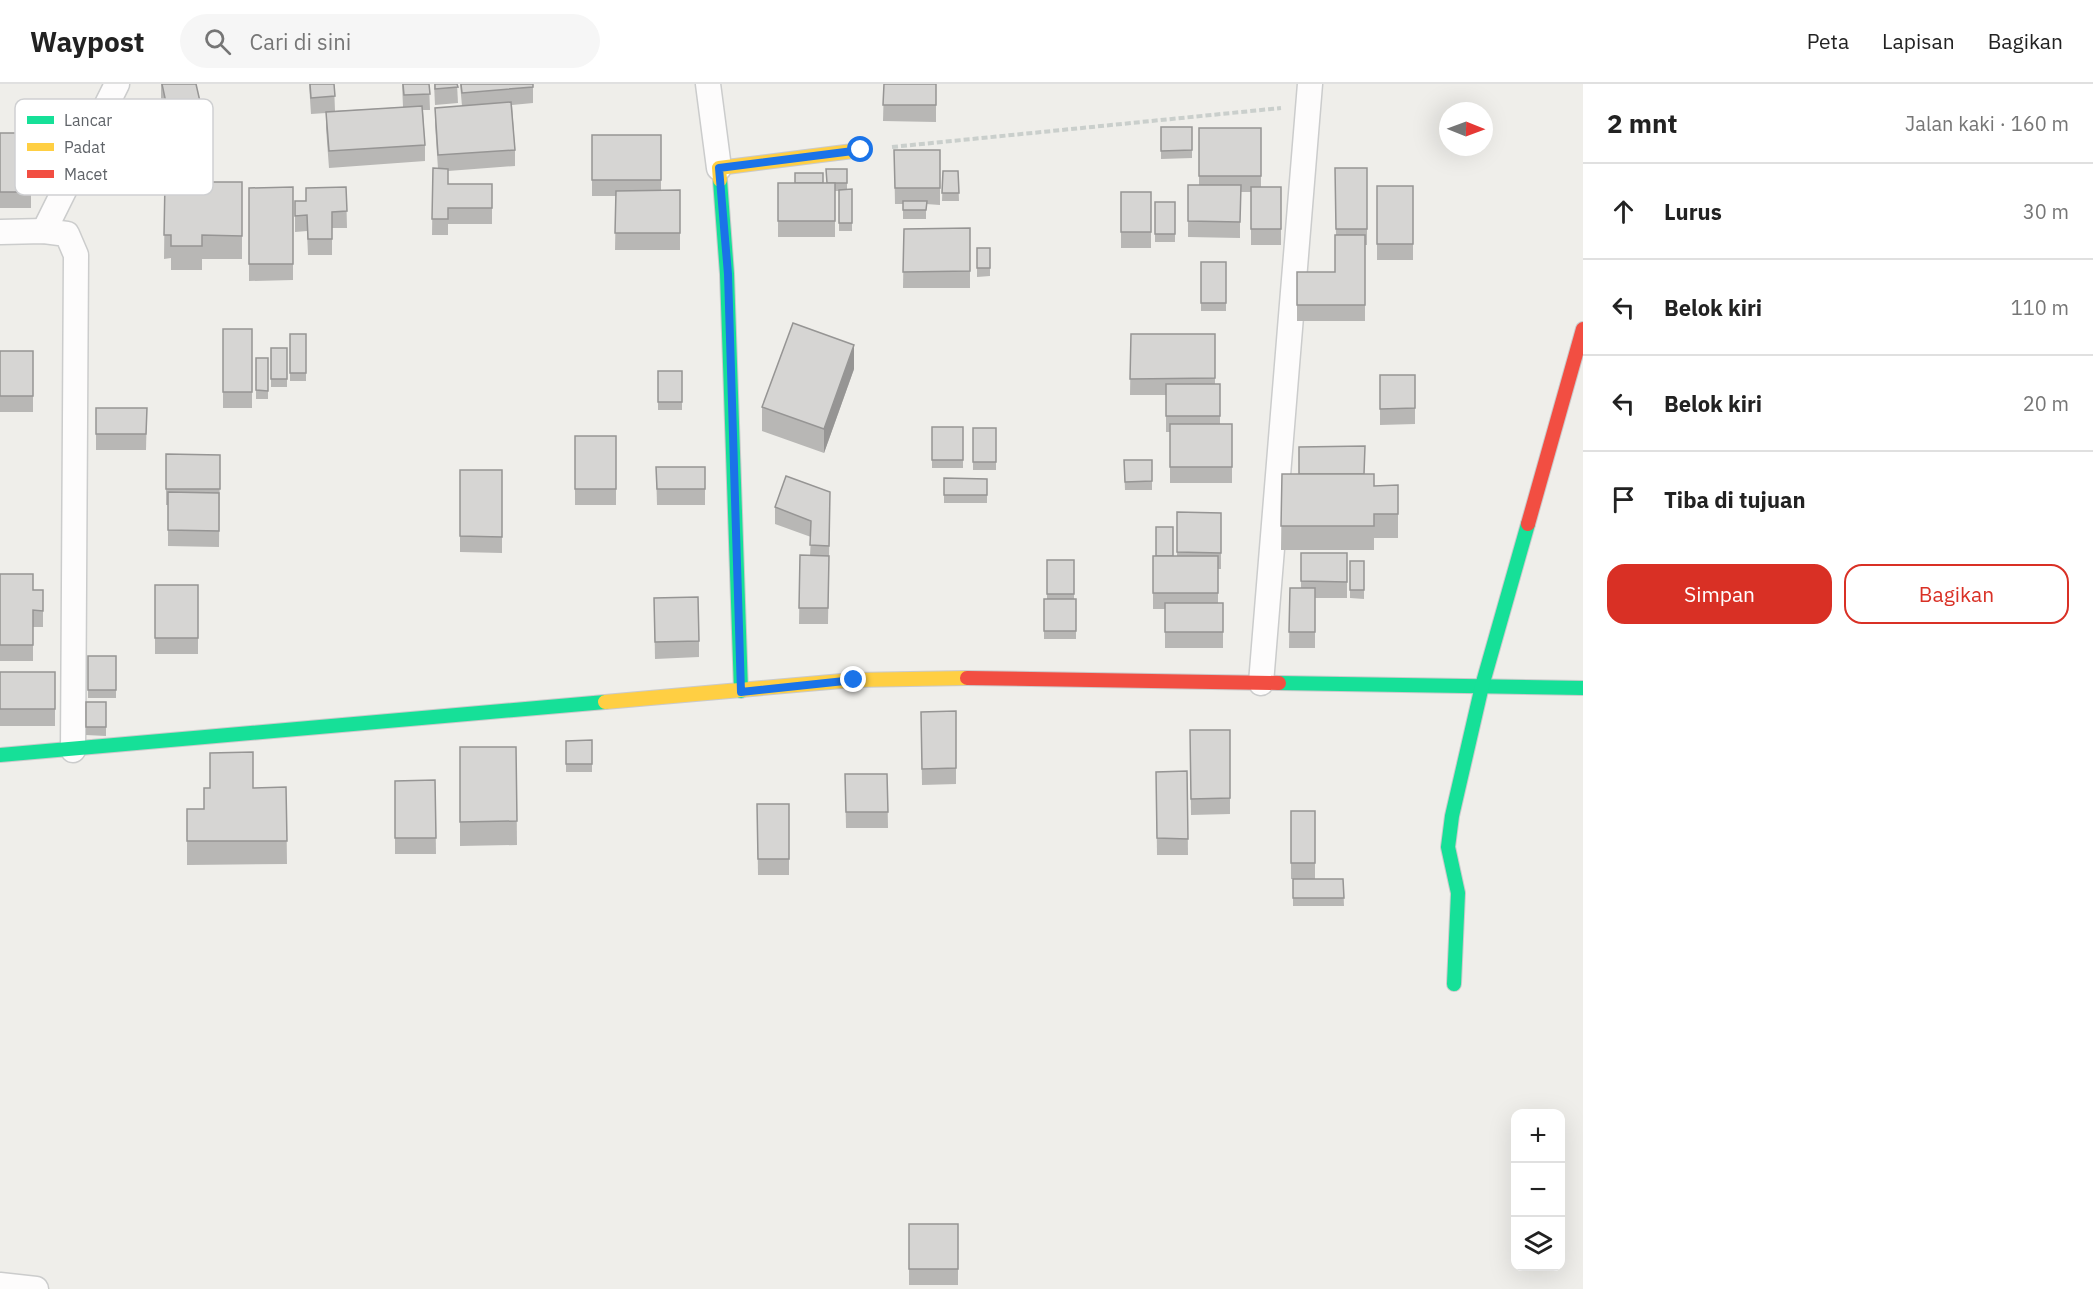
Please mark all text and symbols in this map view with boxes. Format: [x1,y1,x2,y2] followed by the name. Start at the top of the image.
[180,14,600,68] search box
[30,23,144,60] text: Waypost
[201,25,234,58] icon: search
[249,27,351,56] text: Cari di sini
[1807,27,1849,55] text: Peta
[1882,27,1955,55] text: Lapisan
[1988,27,2063,55] text: Bagikan
[15,99,213,195] legend
[1439,102,1493,156] north arrow
[1607,106,1677,140] text: 2 mnt
[64,110,112,130] text: Lancar
[1905,110,2069,137] text: Jalan kaki · 160 m
[847,136,873,162] route start
[64,137,106,157] text: Padat
[64,164,108,184] text: Macet
[1607,195,1640,228] icon: ahead
[1664,197,1722,226] text: Lurus
[2023,198,2069,225] text: 30 m
[1607,291,1640,324] icon: left
[1664,293,1762,322] text: Belok kiri
[2011,294,2069,321] text: 110 m
[1607,387,1640,420] icon: left
[1664,389,1762,418] text: Belok kiri
[2023,390,2069,417] text: 20 m
[1607,483,1640,516] icon: arrive
[1664,485,1806,514] text: Tiba di tujuan
[1607,564,1832,624] button: Simpan
[1844,564,2069,624] button: Bagikan
[840,666,866,692] route end
[1511,1109,1565,1271] map controls
[1511,1109,1565,1163] button: +
[1511,1163,1565,1217] button: −
[1511,1217,1565,1271] button: layers

